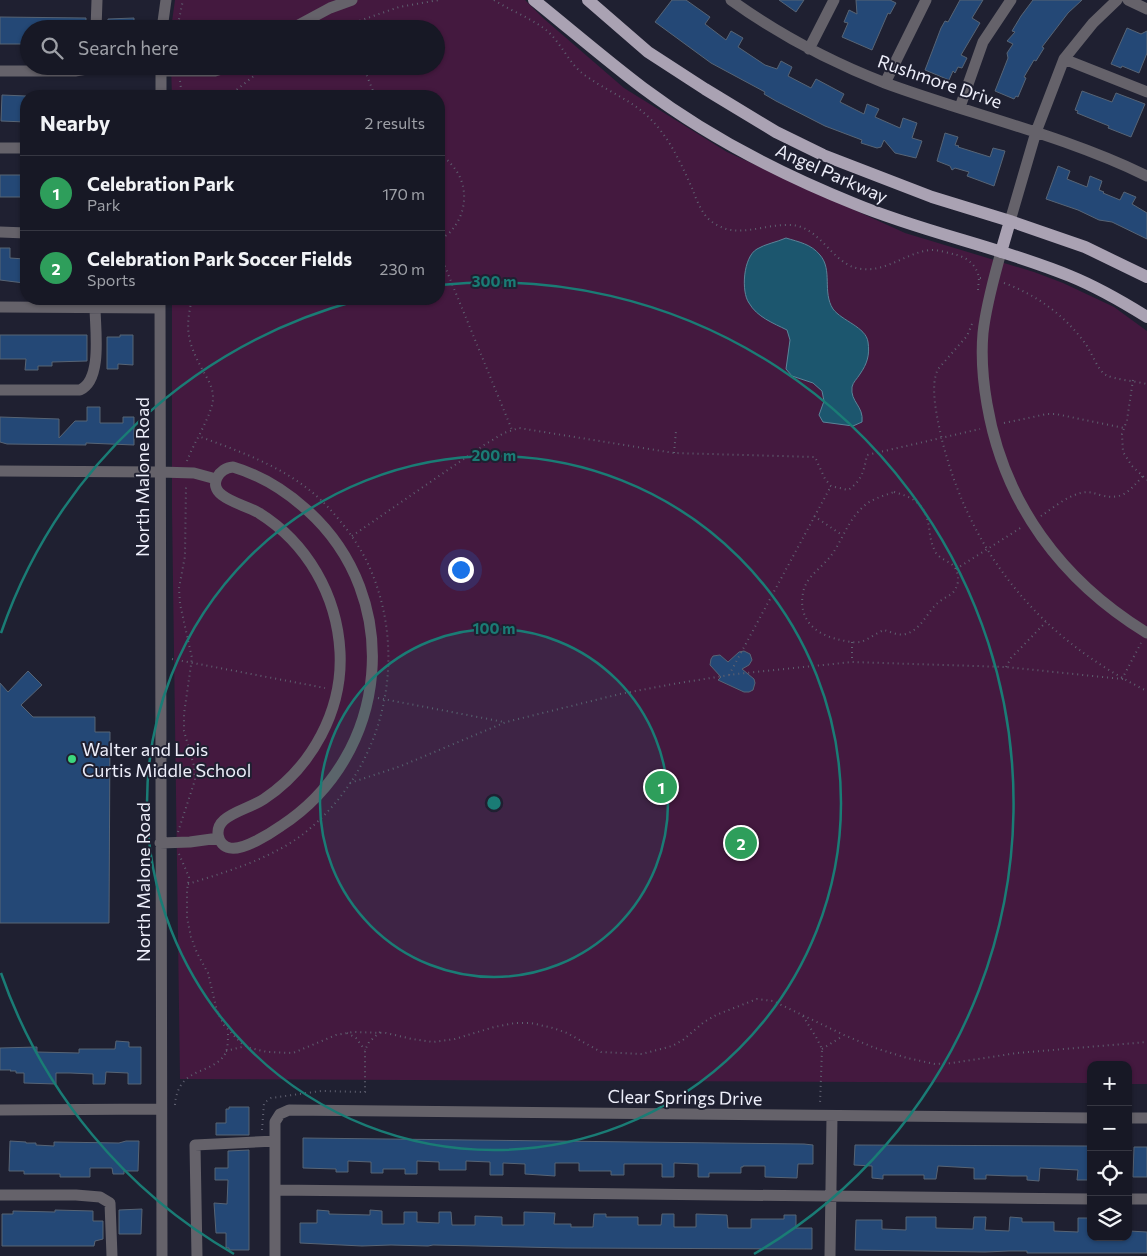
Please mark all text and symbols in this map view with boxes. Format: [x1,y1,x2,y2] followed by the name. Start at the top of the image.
[20,20,445,75] search box
[38,34,66,62] icon: search
[78,36,178,59] text: Search here
[875,49,1005,113] street label: Rushmore Drive
[40,110,110,135] text: Nearby
[364,113,425,132] text: 2 results
[773,138,891,208] street label: Angel Parkway
[87,172,234,195] text: Celebration Park
[52,184,60,203] text: 1
[382,184,425,203] text: 170 m
[87,195,120,214] text: Park
[87,247,352,270] text: Celebration Park Soccer Fields
[51,259,61,278] text: 2
[380,259,425,278] text: 230 m
[87,270,136,289] text: Sports
[472,272,516,290] text: 300 m
[131,397,153,557] street label: North Malone Road
[472,446,516,464] text: 200 m
[448,557,474,583] your location
[473,619,515,637] text: 100 m
[82,738,251,781] place label: Walter and Lois Curtis Middle School
[66,753,78,765] marker: Walter and Lois Curtis Middle School
[645,768,677,806] pin: 1
[485,794,503,812] centre of rings
[132,802,154,962] street label: North Malone Road
[725,824,757,862] pin: 2
[1087,1061,1132,1241] map controls
[1087,1061,1132,1106] button: +
[607,1085,763,1109] street label: Clear Springs Drive
[1087,1106,1132,1151] button: −
[1087,1151,1132,1196] button: locate
[1087,1196,1132,1241] button: layers

